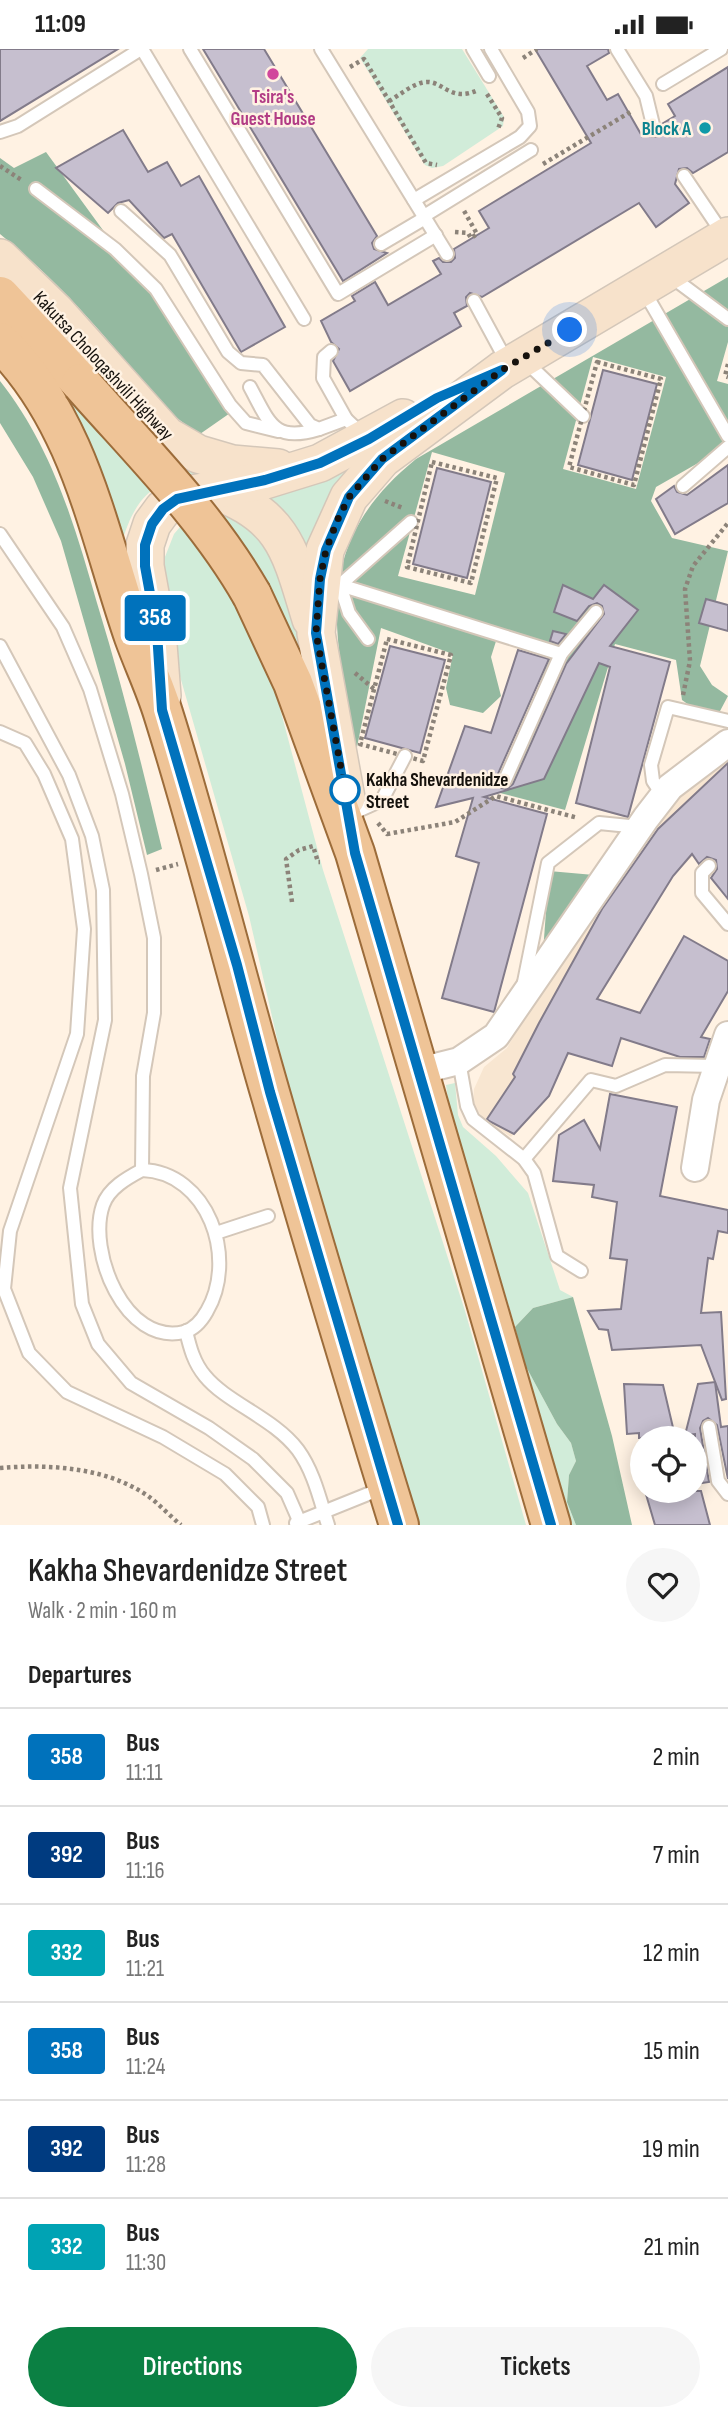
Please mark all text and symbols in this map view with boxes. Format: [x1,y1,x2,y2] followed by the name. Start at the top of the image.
[35,9,86,40] text: 11:09
[265,66,281,82] marker: Tsira's Guest House
[230,86,316,131] place label: Tsira's Guest House
[642,118,692,141] place label: Block A
[697,120,713,136] marker: Block A
[28,287,179,446] street label: Kakutsa Choloqashvili Highway
[552,312,587,347] your location
[115,595,195,641] line badge: 358
[139,603,171,632] text: 358
[366,769,508,814] place label: Kakha Shevardenidze Street
[330,775,360,805] marker: Kakha Shevardenidze Street
[630,1426,707,1503] map controls
[630,1426,707,1503] button: locate
[626,1548,700,1622] button: heart
[28,1551,347,1591] text: Kakha Shevardenidze Street
[28,1597,177,1625] text: Walk · 2 min · 160 m
[28,1660,132,1691] text: Departures
[126,1728,160,1759] text: Bus
[50,1742,83,1771] text: 358
[652,1742,700,1773] text: 2 min
[126,1759,163,1787] text: 11:11
[126,1826,160,1857] text: Bus
[50,1840,83,1869] text: 392
[653,1840,700,1871] text: 7 min
[126,1857,165,1885] text: 11:16
[126,1924,160,1955] text: Bus
[50,1938,83,1967] text: 332
[643,1938,700,1969] text: 12 min
[126,1955,164,1983] text: 11:21
[126,2022,160,2053] text: Bus
[50,2036,83,2065] text: 358
[644,2036,700,2067] text: 15 min
[126,2053,165,2081] text: 11:24
[126,2120,160,2151] text: Bus
[50,2134,83,2163] text: 392
[643,2134,700,2165] text: 19 min
[126,2151,166,2179] text: 11:28
[126,2218,160,2249] text: Bus
[50,2232,83,2261] text: 332
[643,2232,700,2263] text: 21 min
[126,2249,166,2277] text: 11:30
[28,2327,357,2407] button: Directions
[371,2327,700,2407] button: Tickets

